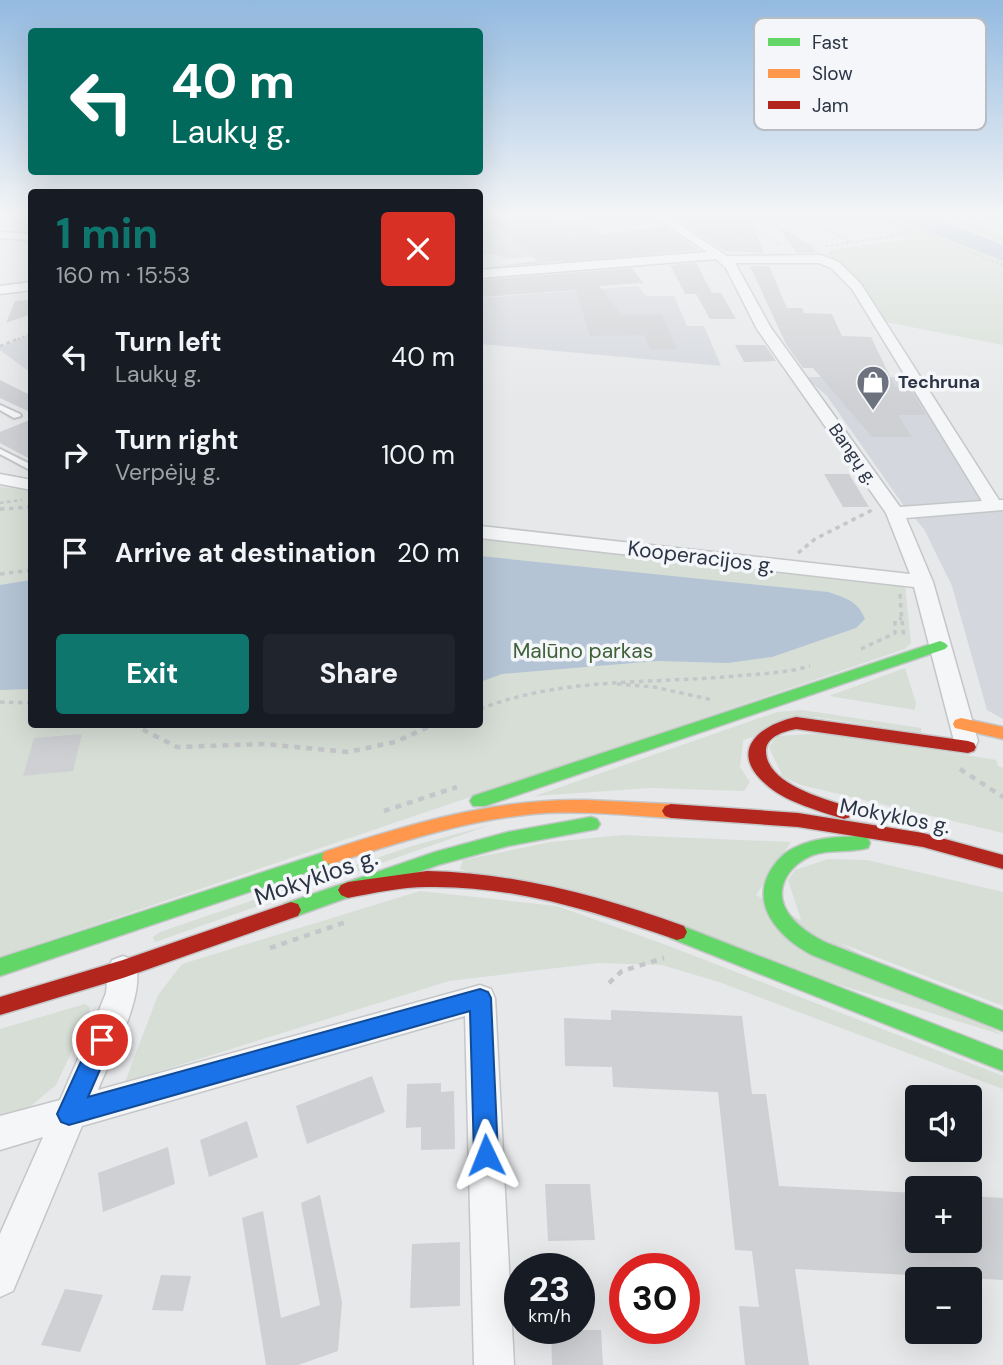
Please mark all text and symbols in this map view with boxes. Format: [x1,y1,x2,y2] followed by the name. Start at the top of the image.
[754,18,986,130] legend
[812,30,848,55] text: Fast
[171,49,295,113] text: 40 m
[56,56,147,147] icon: left
[812,61,853,86] text: Slow
[812,93,849,118] text: Jam
[171,111,291,153] text: Laukų g.
[56,206,158,261] text: 1 min
[381,212,455,286] button: close
[56,260,190,290] text: 160 m · 15:53
[115,325,222,359] text: Turn left
[56,338,94,376] icon: left
[391,340,455,374] text: 40 m
[115,359,201,389] text: Laukų g.
[854,363,892,412] shop icon: Techruna
[898,370,980,394] place label: Techruna
[823,419,883,489] street label: Bangų g.
[115,423,239,457] text: Turn right
[56,436,94,474] icon: right
[381,438,455,472] text: 100 m
[115,457,220,487] text: Verpėjų g.
[56,534,94,572] icon: arrive
[626,534,776,580] street label: Kooperacijos g.
[115,536,376,570] text: Arrive at destination
[397,536,460,570] text: 20 m
[56,634,249,714] button: Exit
[263,634,455,714] button: Share
[513,637,653,665] park label: Malūno parkas
[837,792,953,840] street label: Mokyklos g.
[250,841,381,912] street label: Mokyklos g.
[72,1010,132,1070] pin
[83,1021,121,1059] icon: arrive
[905,1085,982,1344] map controls
[905,1085,982,1162] button: sound
[449,1118,523,1192] position arrow
[905,1176,982,1253] button: +
[609,1253,700,1344] speed limit sign: 30
[529,1266,570,1312] text: 23
[905,1267,982,1344] button: −
[528,1304,571,1328] text: km/h

